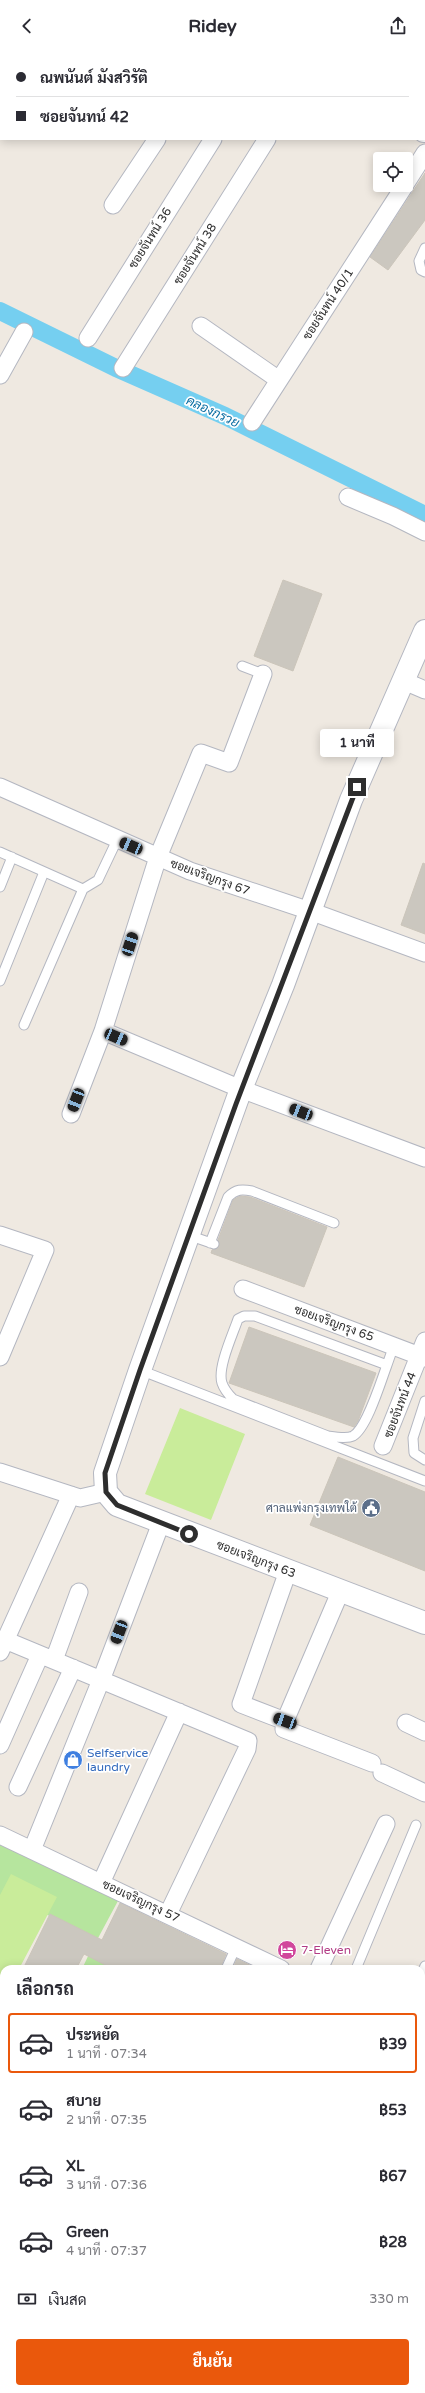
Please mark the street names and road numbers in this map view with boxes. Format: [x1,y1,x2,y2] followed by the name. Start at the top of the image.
[125,204,174,271] street label: ซอยจันทน์ 36
[170,220,219,287] street label: ซอยจันทน์ 38
[299,265,356,342] street label: ซอยจันทน์ 40/1
[168,856,252,900] street label: ซอยเจริญกรุง 67
[292,1302,376,1346] street label: ซอยเจริญกรุง 65
[380,1369,419,1440] street label: ซอยจันทน์ 44
[214,1537,298,1582] street label: ซอยเจริญกรุง 63
[99,1877,182,1927] street label: ซอยเจริญกรุง 57

